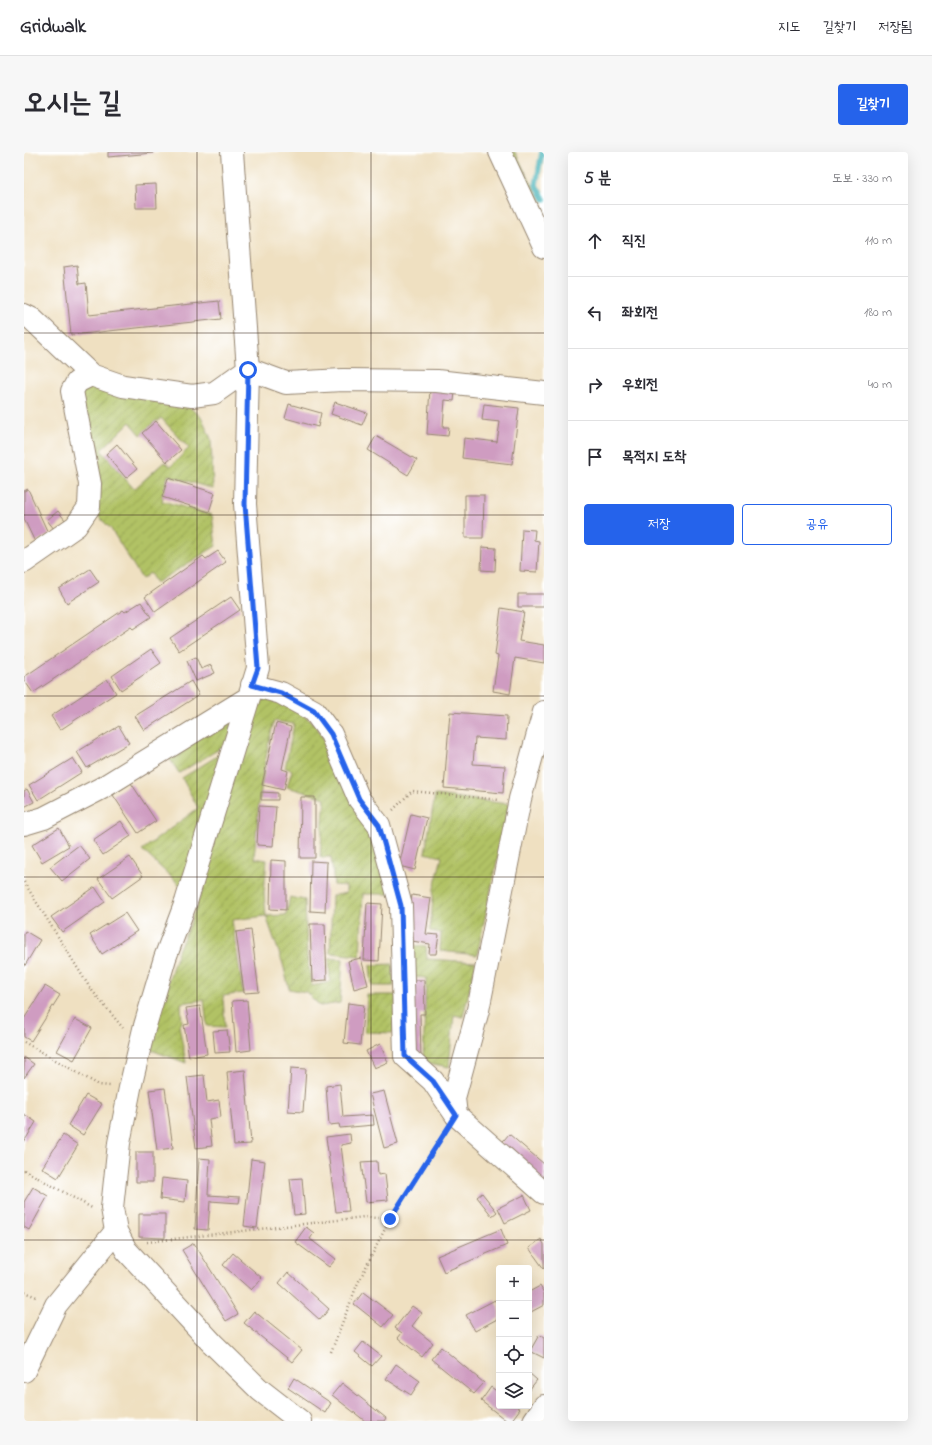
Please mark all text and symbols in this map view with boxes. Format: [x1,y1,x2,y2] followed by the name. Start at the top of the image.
[20,14,86,41] text: Gridwalk
[778,17,800,38] text: 지도
[822,17,856,38] text: 길찾기
[878,17,912,38] text: 저장됨
[24,84,121,125] text: 오시는 길
[838,84,908,125] button: 길찾기
[584,166,612,191] text: 5 분
[832,169,892,188] text: 도보 · 330 m
[584,230,606,252] icon: ahead
[622,230,646,252] text: 직진
[865,231,892,250] text: 110 m
[584,302,606,324] icon: left
[622,302,658,324] text: 좌회전
[864,303,892,322] text: 180 m
[239,361,257,379] route start
[584,374,606,396] icon: right
[622,374,658,396] text: 우회전
[868,375,892,394] text: 40 m
[584,446,606,468] icon: arrive
[622,446,686,468] text: 목적지 도착
[584,504,734,545] button: 저장
[742,504,892,545] button: 공유
[381,1210,399,1228] route end
[496,1265,532,1409] map controls
[496,1265,532,1301] button: +
[496,1301,532,1337] button: −
[496,1337,532,1373] button: locate
[496,1373,532,1409] button: layers

